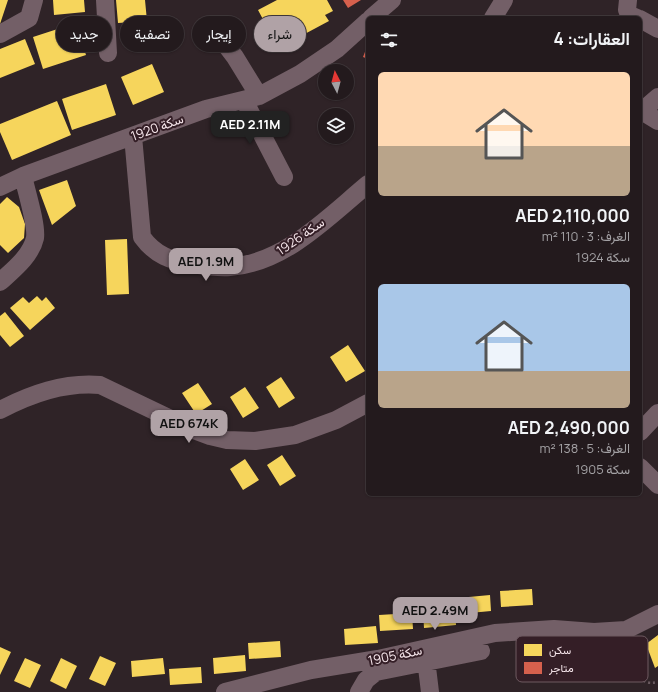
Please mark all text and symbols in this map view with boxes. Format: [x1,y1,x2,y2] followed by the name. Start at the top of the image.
[56,16,112,52] chip: جديد
[120,16,184,52] chip: تصفية
[192,16,246,52] chip: إيجار
[254,16,306,52] chip: شراء
[553,27,630,50] text: العقارات: 4
[378,29,400,51] icon: filters
[318,64,354,100] north arrow
[318,64,354,144] map controls
[468,98,540,170] icon: home
[318,108,354,144] button: layers
[128,109,186,145] street label: سكة 1920
[204,111,296,145] pin: AED 2.11M
[220,115,280,133] text: AED 2.11M
[515,204,630,227] text: AED 2,110,000
[272,213,328,259] street label: سكة 1926
[542,227,630,245] text: الغرف: 3 · 110 m²
[165,248,247,282] pin: AED 1.9M
[576,248,630,266] text: سكة 1924
[178,252,234,270] text: AED 1.9M
[468,310,540,382] icon: home
[148,410,230,444] pin: AED 674K
[160,414,218,432] text: AED 674K
[508,416,630,439] text: AED 2,490,000
[540,439,630,457] text: الغرف: 5 · 138 m²
[575,460,630,478] text: سكة 1905
[389,597,481,631] pin: AED 2.49M
[402,601,468,619] text: AED 2.49M
[516,636,648,682] legend
[366,640,424,670] street label: سكة 1905
[549,642,572,657] text: سكن
[548,660,574,675] text: متاجر

